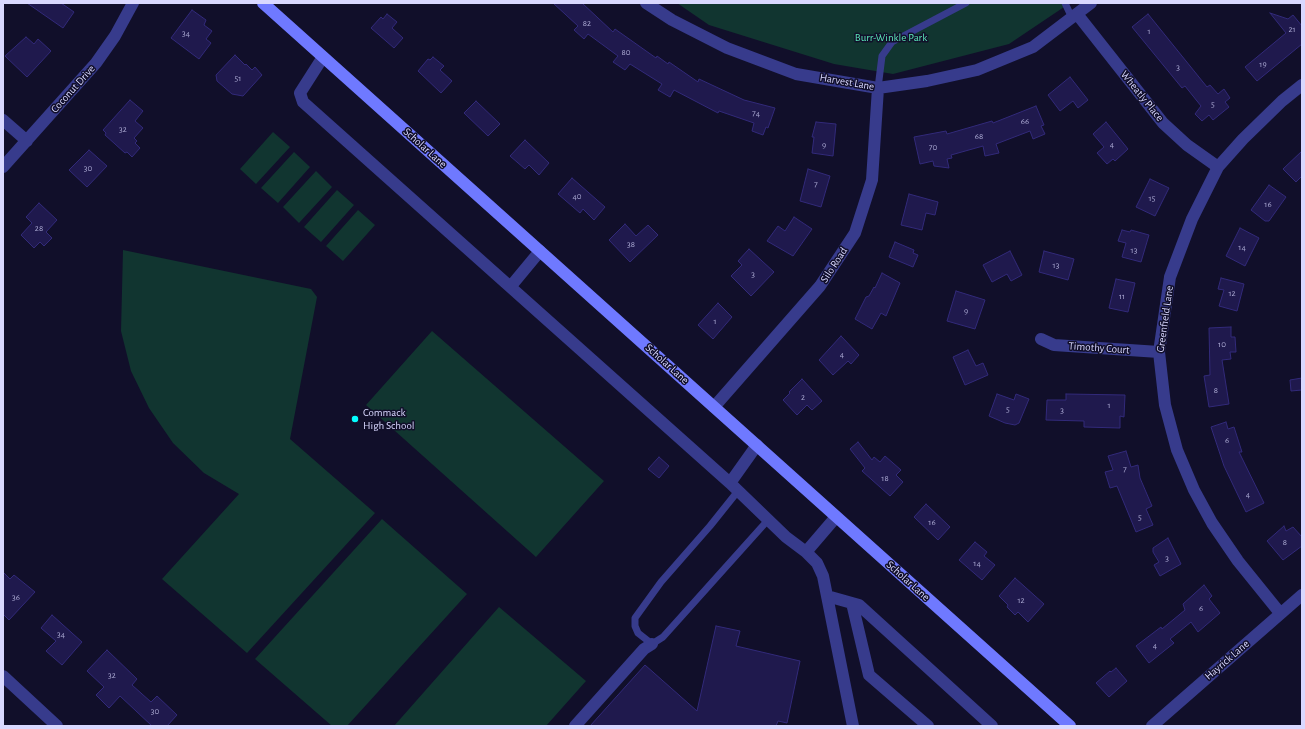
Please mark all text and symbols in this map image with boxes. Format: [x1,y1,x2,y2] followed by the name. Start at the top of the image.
[583,18,591,28] house number: 82
[1288,24,1296,34] house number: 21
[1147,26,1151,36] house number: 1
[182,28,190,38] house number: 34
[855,31,927,45] park label: Burr-Winkle Park
[621,47,631,57] house number: 80
[1259,59,1267,69] house number: 19
[48,62,98,116] street label: Coconut Drive
[1176,62,1180,72] house number: 3
[1118,68,1166,124] street label: Wheatly Place
[819,71,875,93] street label: Harvest Lane
[235,73,241,83] house number: 51
[1211,99,1215,109] house number: 5
[752,108,760,118] house number: 74
[1021,116,1029,126] house number: 66
[119,124,127,134] house number: 32
[401,125,449,171] street label: Scholar Lane
[975,131,983,141] house number: 68
[1110,139,1114,149] house number: 4
[822,140,826,150] house number: 9
[929,142,937,152] house number: 70
[84,163,92,173] house number: 30
[814,179,818,189] house number: 7
[572,191,582,201] house number: 40
[1149,193,1155,203] house number: 15
[1264,199,1272,209] house number: 16
[35,223,43,233] house number: 28
[627,239,635,249] house number: 38
[1238,242,1246,252] house number: 14
[818,245,850,285] street label: Silo Road
[1131,245,1137,255] house number: 13
[1053,260,1059,270] house number: 13
[751,269,755,279] house number: 3
[1154,285,1176,353] street label: Greenfield Lane
[1228,288,1236,298] house number: 12
[1119,291,1125,301] house number: 11
[964,306,968,316] house number: 9
[713,316,717,326] house number: 1
[1068,339,1130,357] street label: Timothy Court
[1218,339,1226,349] house number: 10
[643,341,691,387] street label: Scholar Lane
[840,349,844,359] house number: 4
[1214,385,1218,395] house number: 8
[801,392,805,402] house number: 2
[1107,400,1111,410] house number: 1
[1006,404,1010,414] house number: 5
[1060,405,1064,415] house number: 3
[363,406,415,432] place label: Commack High School
[350,414,360,424] marker: Commack High School
[1225,435,1229,445] house number: 6
[1123,464,1127,474] house number: 7
[881,473,889,483] house number: 18
[1246,489,1250,499] house number: 4
[1138,512,1142,522] house number: 5
[928,517,936,527] house number: 16
[1283,537,1287,547] house number: 8
[1165,553,1169,563] house number: 3
[884,558,932,604] street label: Scholar Lane
[973,558,981,568] house number: 14
[12,592,20,602] house number: 36
[1017,595,1025,605] house number: 12
[1199,603,1203,613] house number: 6
[57,629,65,639] house number: 34
[1202,637,1252,683] street label: Hayrick Lane
[1153,640,1157,650] house number: 4
[108,670,116,680] house number: 32
[151,706,159,716] house number: 30

